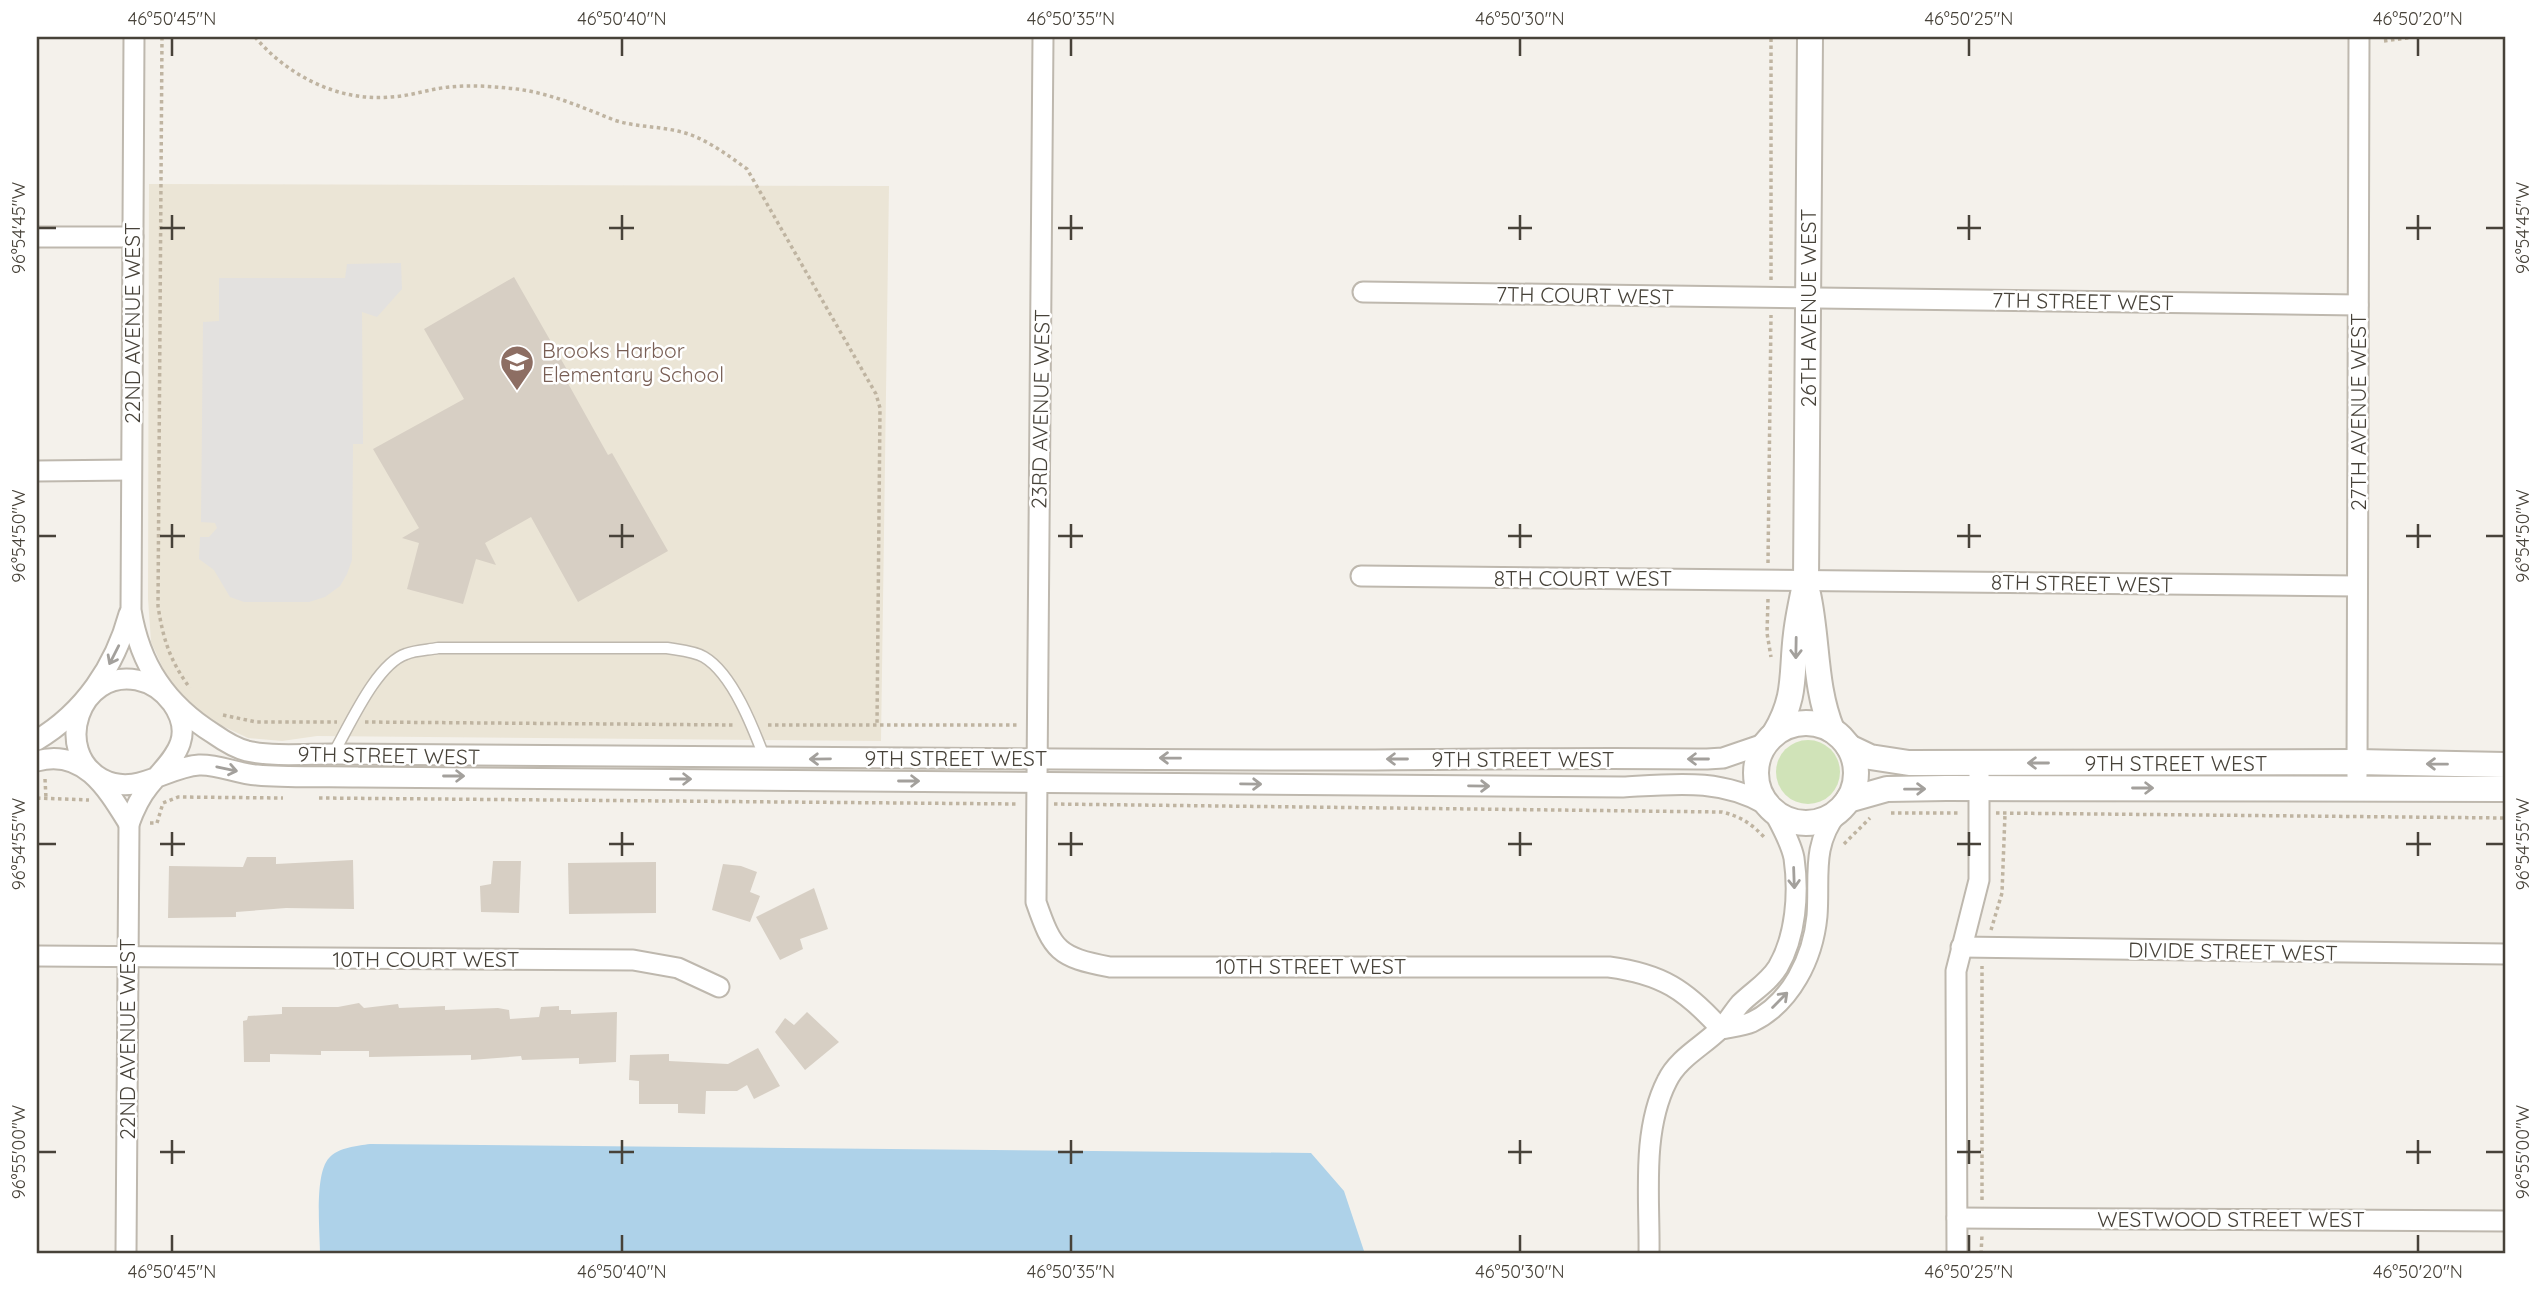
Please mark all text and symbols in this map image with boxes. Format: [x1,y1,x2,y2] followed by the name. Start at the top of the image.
[128,7,216,30] text: 46°50'45"N
[577,7,667,30] text: 46°50'40"N
[1027,7,1115,30] text: 46°50'35"N
[1475,7,1565,30] text: 46°50'30"N
[1925,7,2013,30] text: 46°50'25"N
[2373,7,2463,30] text: 46°50'20"N
[7,182,30,274] text: 96°54'45"W
[2511,182,2534,274] text: 96°54'45"W
[1795,209,1821,407] street label: 26TH AVENUE WEST
[119,222,145,424] street label: 22ND AVENUE WEST
[1496,280,1674,310] street label: 7TH COURT WEST
[1992,286,2174,316] street label: 7TH STREET WEST
[1025,309,1055,509] street label: 23RD AVENUE WEST
[2345,313,2371,511] street label: 27TH AVENUE WEST
[542,337,724,387] place label: Brooks Harbor Elementary School
[498,343,536,392] school or university icon: Brooks Harbor Elementary School
[7,489,30,583] text: 96°54'50"W
[2511,489,2534,583] text: 96°54'50"W
[1494,565,1672,591] street label: 8TH COURT WEST
[1991,568,2173,598] street label: 8TH STREET WEST
[1789,636,1802,659] one-way arrow
[106,644,120,665] one-way arrow
[297,740,481,770] street label: 9TH STREET WEST
[865,745,1047,771] street label: 9TH STREET WEST
[1432,746,1614,772] street label: 9TH STREET WEST
[2085,750,2267,776] street label: 9TH STREET WEST
[809,752,832,766] one-way arrow
[1159,752,1182,765] one-way arrow
[1386,752,1409,766] one-way arrow
[1687,752,1710,766] one-way arrow
[2027,756,2050,770] one-way arrow
[2426,757,2449,770] one-way arrow
[215,763,238,777] one-way arrow
[442,769,465,783] one-way arrow
[669,772,692,786] one-way arrow
[897,774,920,787] one-way arrow
[1239,777,1262,791] one-way arrow
[1467,779,1490,793] one-way arrow
[2131,781,2154,795] one-way arrow
[1903,782,1926,796] one-way arrow
[7,798,30,890] text: 96°54'55"W
[2511,798,2534,890] text: 96°54'55"W
[1788,866,1801,889] one-way arrow
[2128,936,2338,966] street label: DIVIDE STREET WEST
[114,938,140,1140] street label: 22ND AVENUE WEST
[332,946,520,972] street label: 10TH COURT WEST
[1216,953,1406,979] street label: 10TH STREET WEST
[1772,991,1789,1008] one-way arrow
[7,1105,30,1199] text: 96°55'00"W
[2511,1105,2534,1199] text: 96°55'00"W
[2097,1206,2365,1232] street label: WESTWOOD STREET WEST
[128,1260,216,1283] text: 46°50'45"N
[577,1260,667,1283] text: 46°50'40"N
[1027,1260,1115,1283] text: 46°50'35"N
[1475,1260,1565,1283] text: 46°50'30"N
[1925,1260,2013,1283] text: 46°50'25"N
[2373,1260,2463,1283] text: 46°50'20"N

